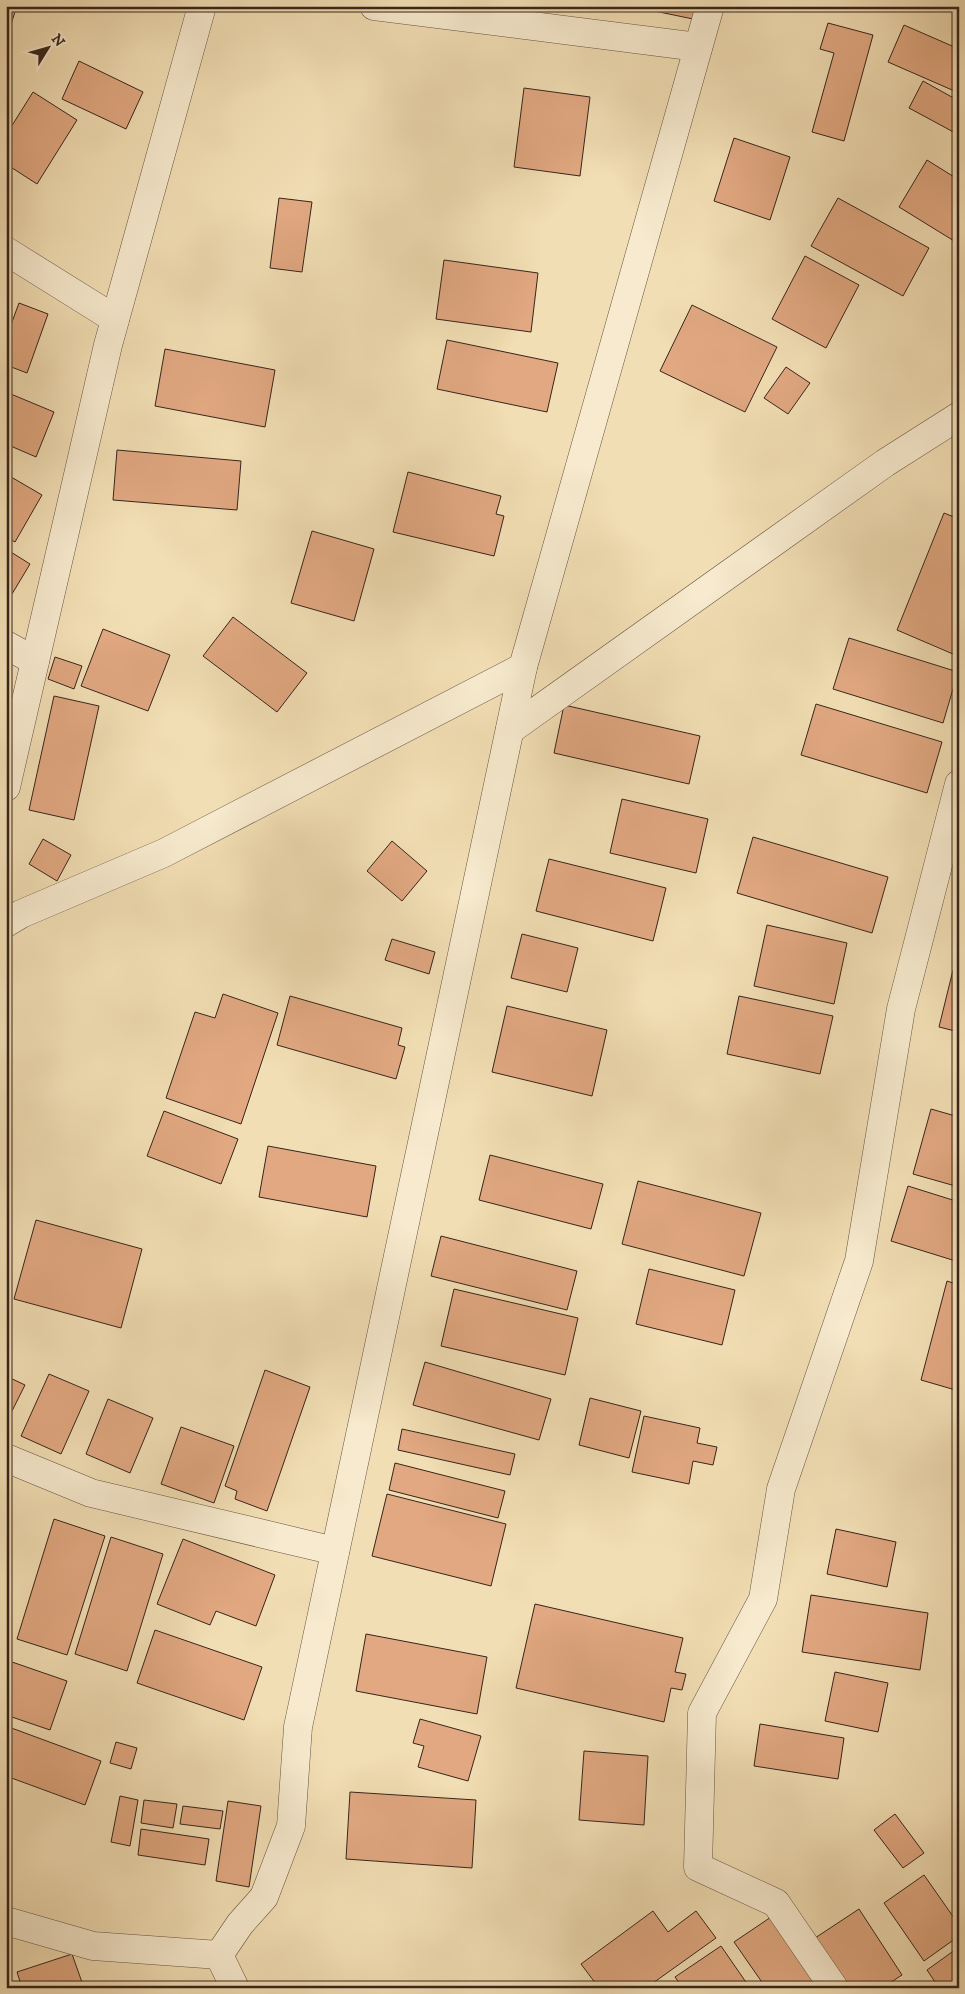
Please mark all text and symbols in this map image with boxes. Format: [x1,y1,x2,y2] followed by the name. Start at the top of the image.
[22,22,72,72] north arrow
[47,31,69,51] text: N

